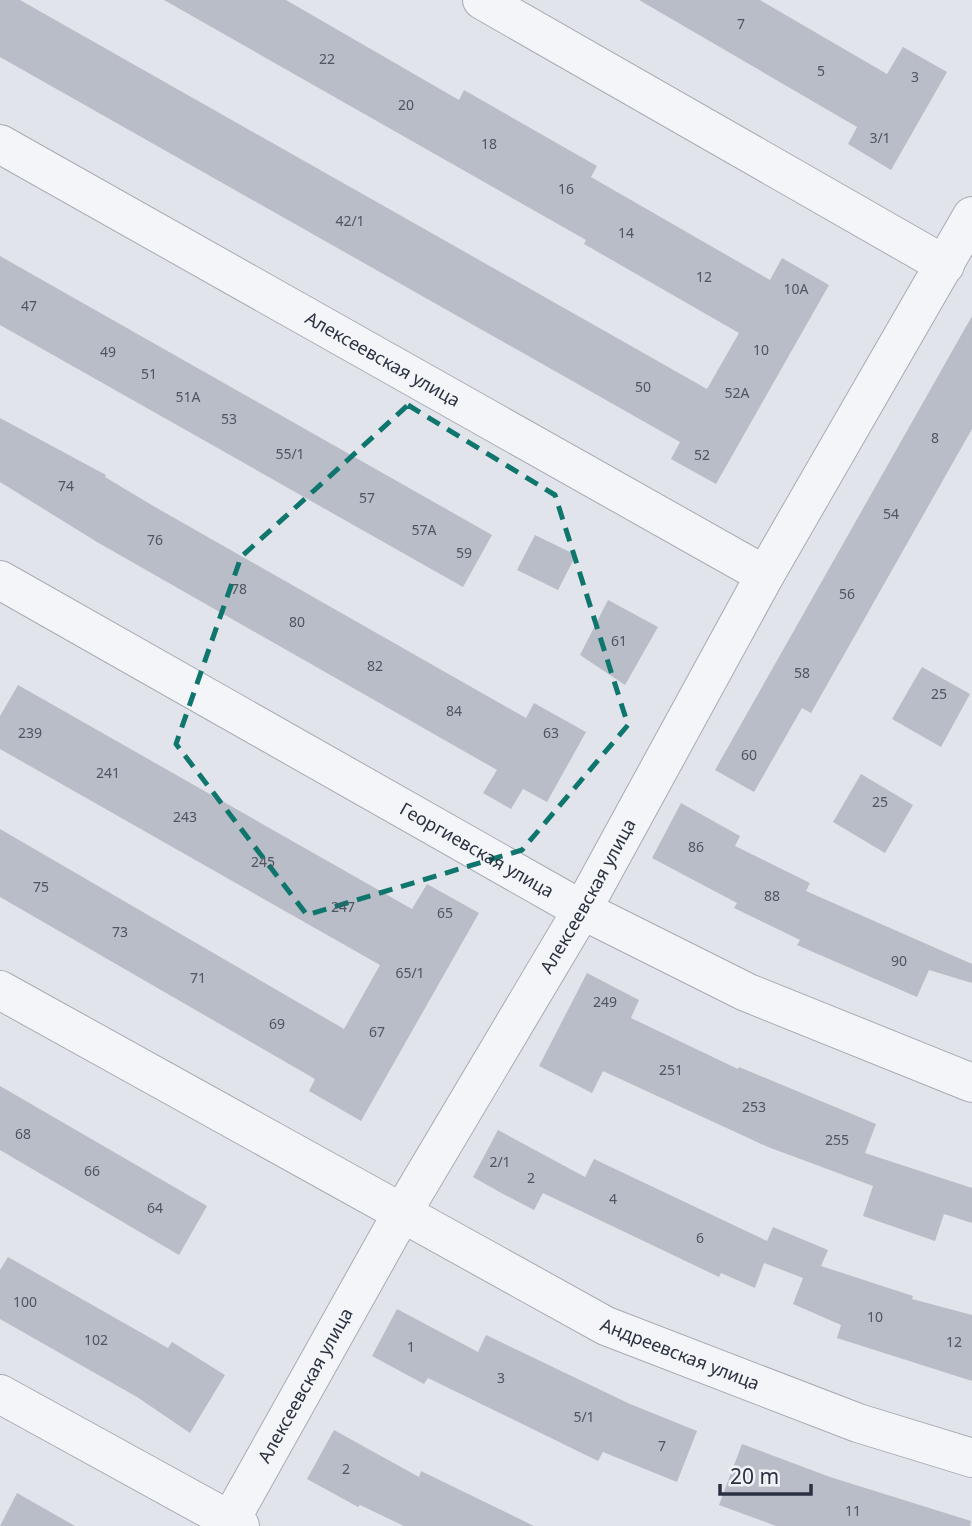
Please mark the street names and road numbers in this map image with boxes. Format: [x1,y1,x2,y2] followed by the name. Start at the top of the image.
[301,305,465,412] street label: Алексеевская улица
[396,796,559,903] street label: Георгиевская улица
[534,814,641,978] street label: Алексеевская улица
[252,1303,358,1467] street label: Алексеевская улица
[597,1312,763,1395] street label: Андреевская улица

